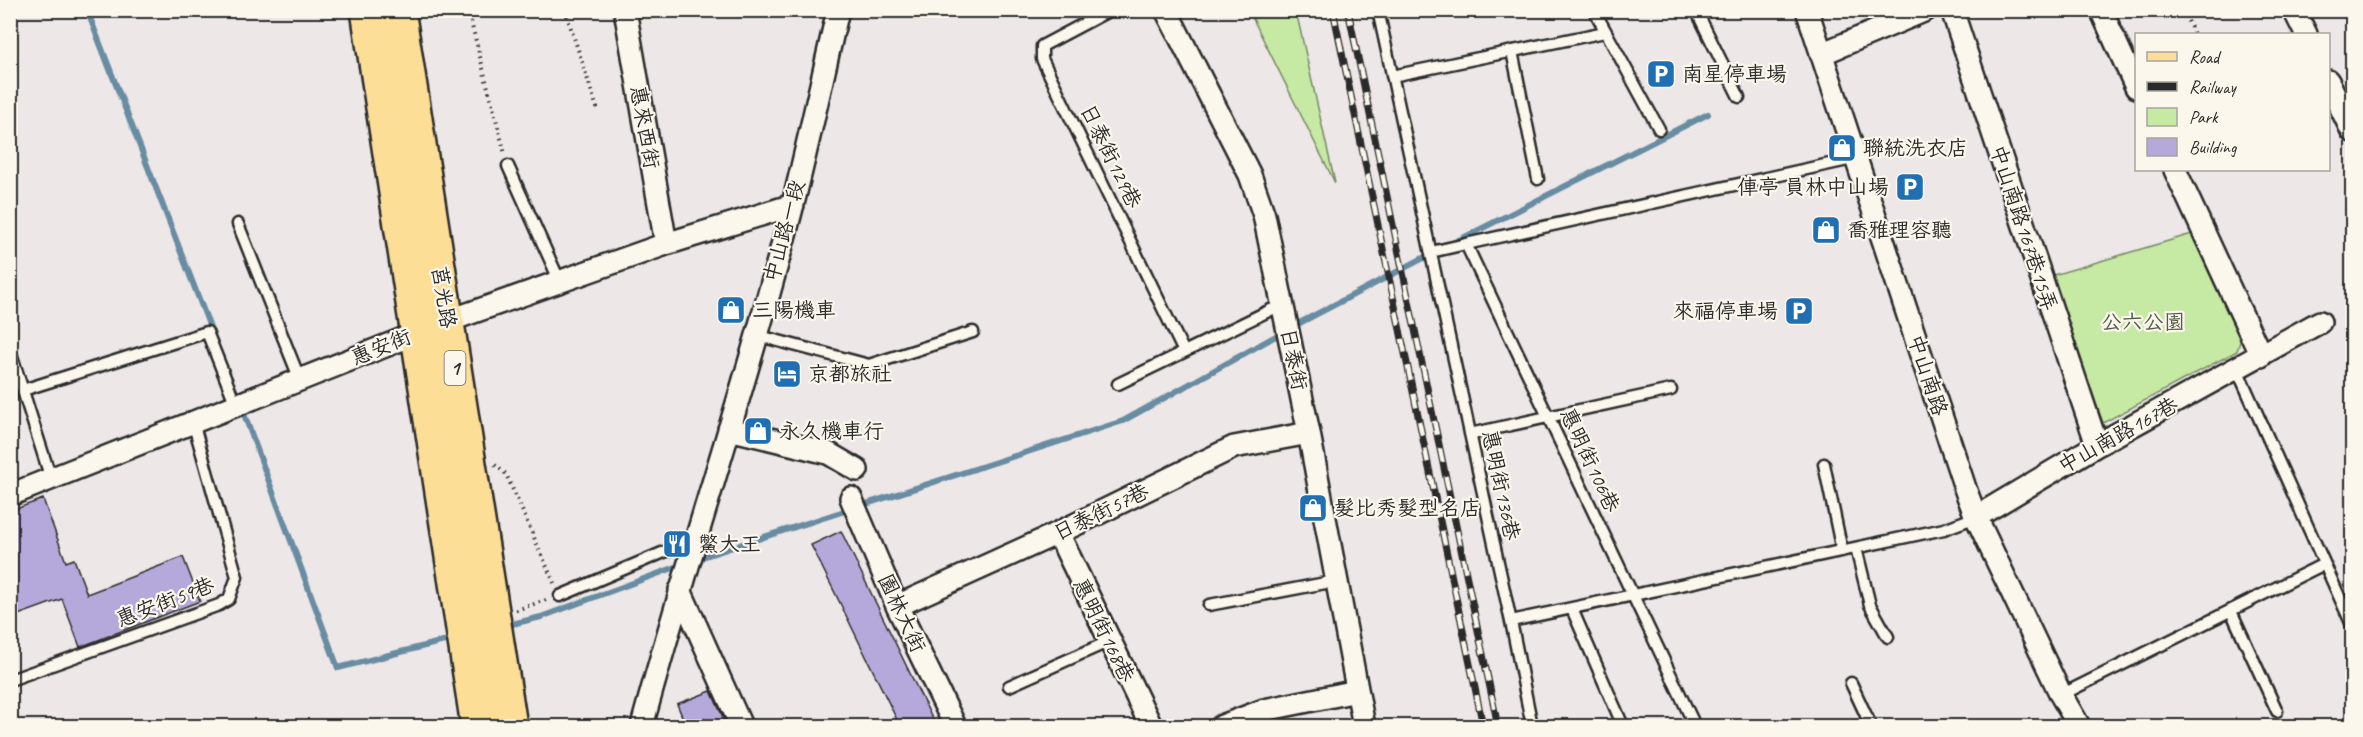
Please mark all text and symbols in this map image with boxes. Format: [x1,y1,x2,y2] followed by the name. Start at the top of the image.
[2135,33,2330,171] legend
[2189,46,2222,68] text: Road
[1645,58,1677,90] parking icon: 南星停車場
[1682,61,1787,87] place label: 南星停車場
[2189,76,2237,98] text: Railway
[625,83,665,171] street label: 惠來西街
[1075,100,1147,212] street label: 日泰街129巷
[2189,106,2219,128] text: Park
[1826,132,1858,164] shop icon: 聯統洗衣店
[1863,135,1968,161] place label: 聯統洗衣店
[2189,136,2238,158] text: Building
[1985,142,2063,314] street label: 中山南路167巷15弄
[1894,171,1926,203] parking icon: 俥亭 員林中山場
[1737,174,1889,200] place label: 俥亭 員林中山場
[758,177,810,285] street label: 中山路一段
[1810,214,1842,246] shop icon: 喬雅理容聽
[1847,217,1952,243] place label: 喬雅理容聽
[426,264,462,330] street label: 莒光路
[715,294,747,326] shop icon: 三陽機車
[1783,295,1815,327] parking icon: 來福停車場
[752,297,836,323] place label: 三陽機車
[1673,298,1778,324] place label: 來福停車場
[2101,309,2185,335] park label: 公六公園
[347,323,415,371] street label: 惠安街
[1275,326,1313,392] street label: 日泰街
[1903,331,1953,419] street label: 中山南路
[444,351,466,385] road number: 1
[771,358,803,390] hotel icon: 京都旅社
[808,361,892,387] place label: 京都旅社
[2053,391,2183,479] street label: 中山南路167巷
[1554,404,1626,516] street label: 惠明街106巷
[742,415,774,447] shop icon: 永久機車行
[779,418,884,444] place label: 永久機車行
[1477,427,1525,543] street label: 惠明街136巷
[1049,478,1153,546] street label: 日泰街57巷
[1297,492,1329,524] shop icon: 髮比秀髮型名店
[1334,495,1481,521] place label: 髮比秀髮型名店
[661,528,693,560] restaurant icon: 鱉大王
[698,531,761,557] place label: 鱉大王
[872,569,932,657] street label: 園林大街
[112,571,218,633] street label: 惠安街59巷
[1068,574,1140,686] street label: 惠明街168巷

